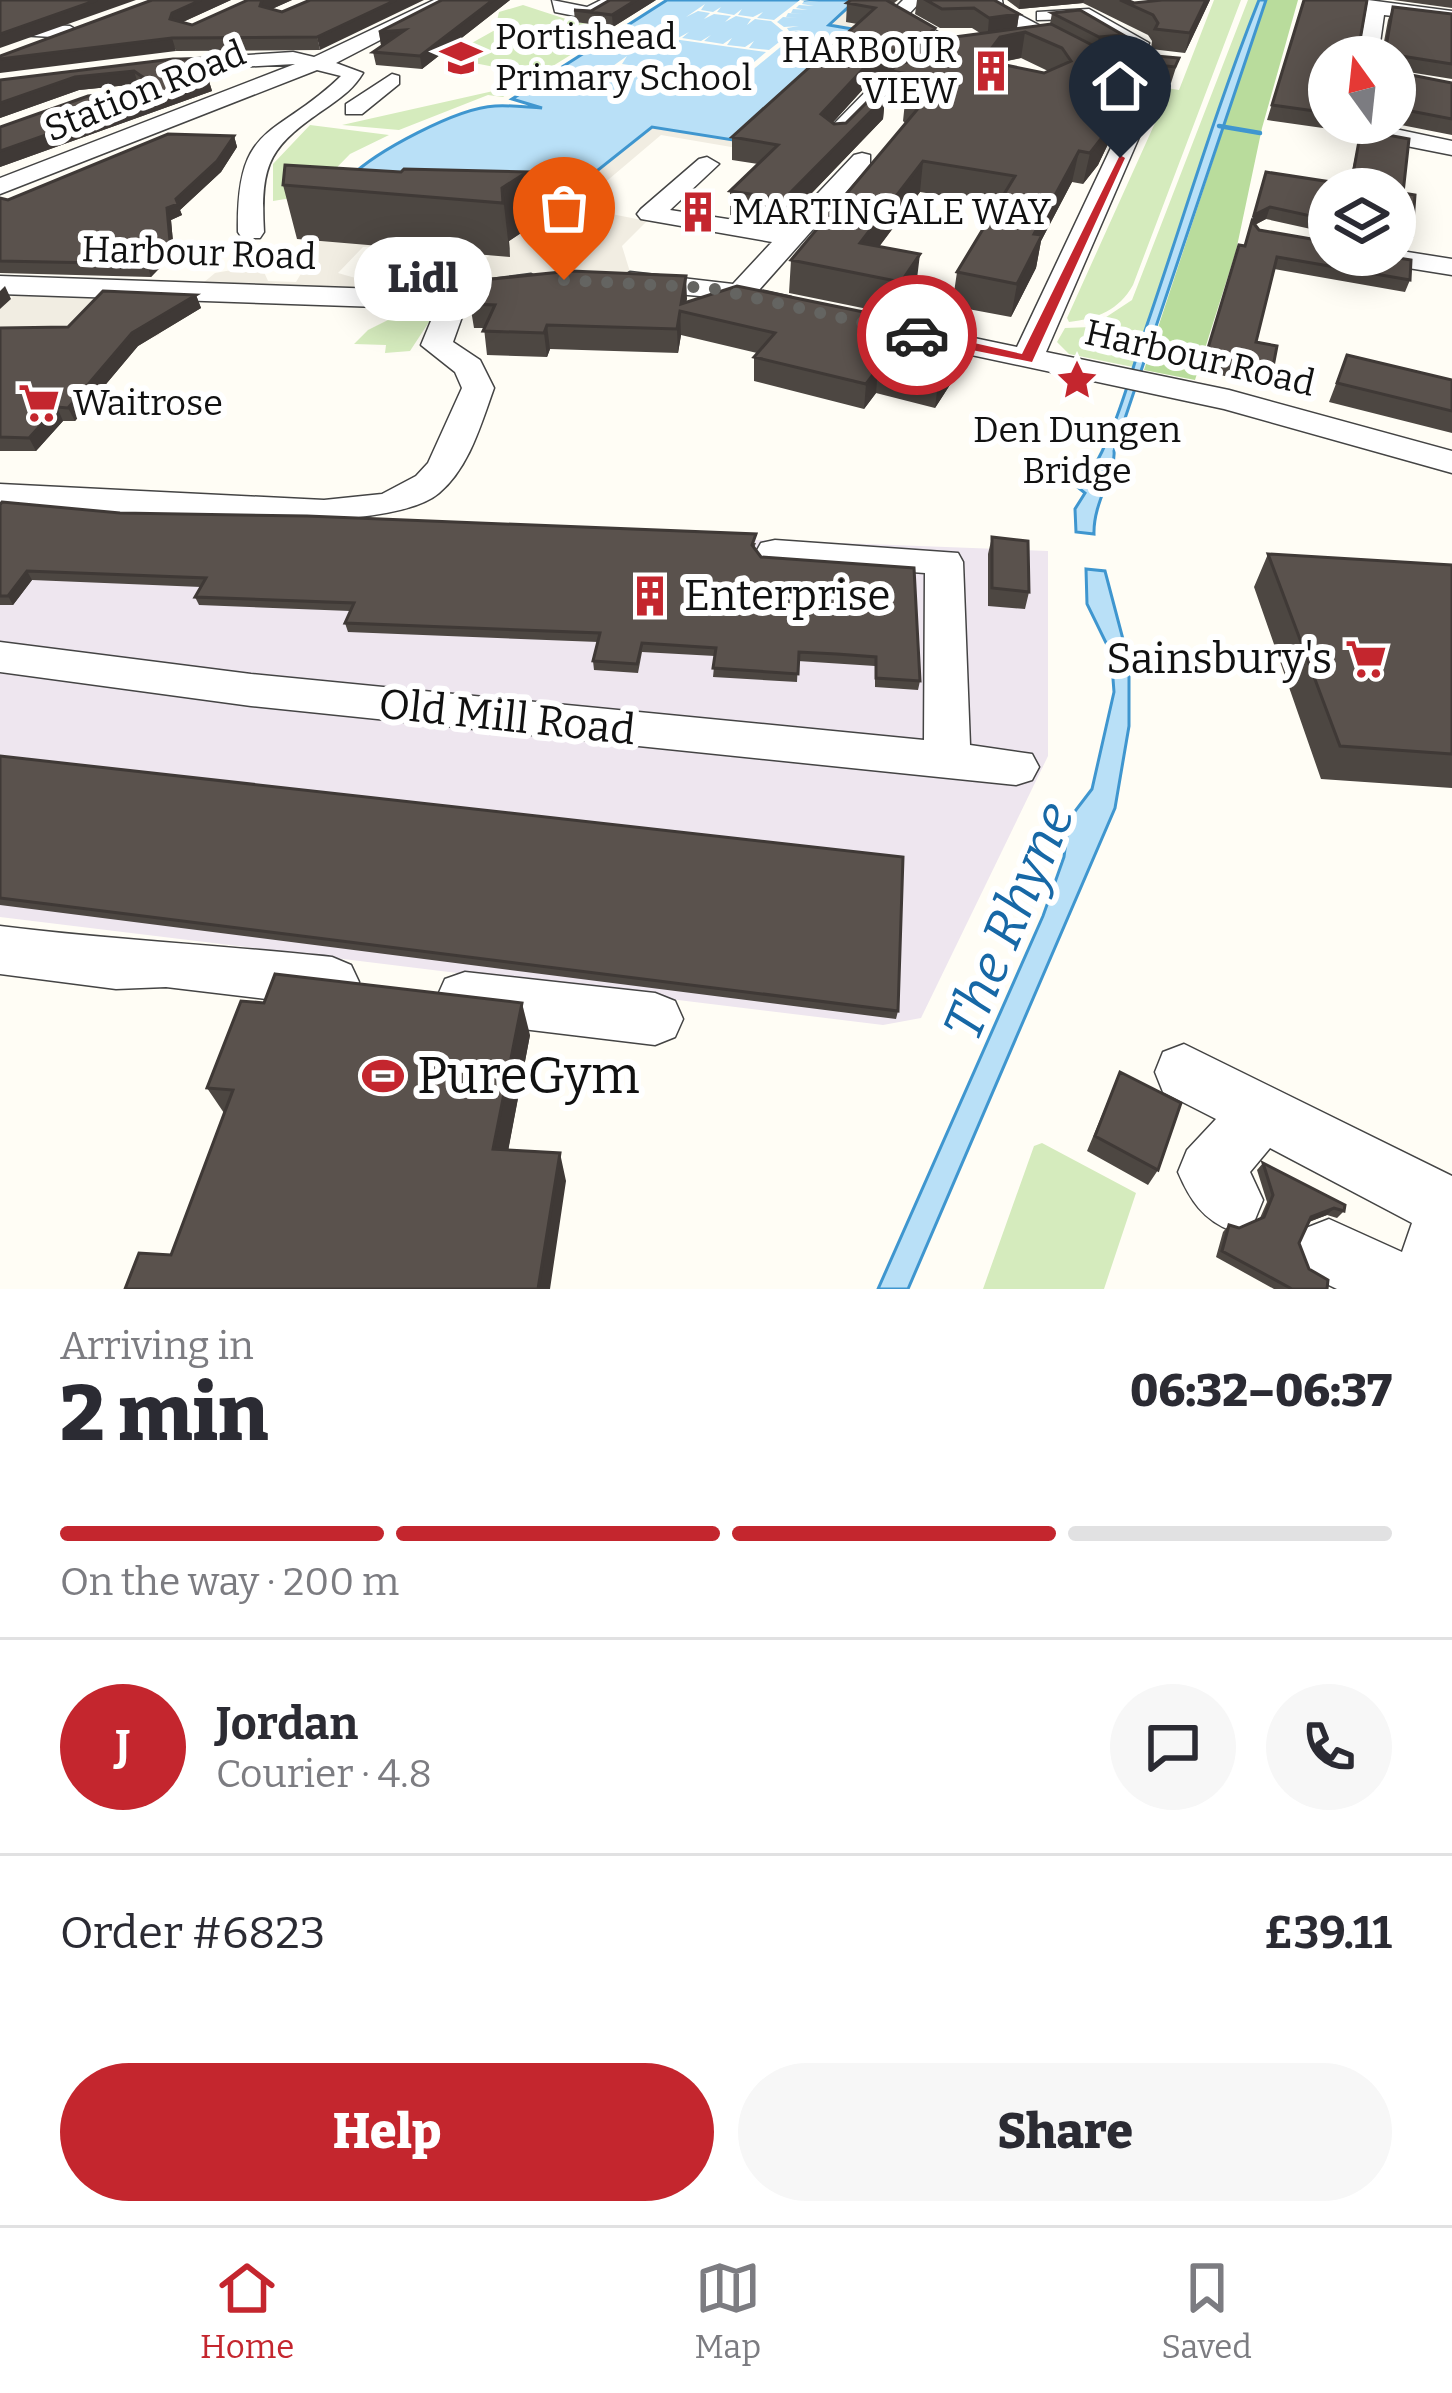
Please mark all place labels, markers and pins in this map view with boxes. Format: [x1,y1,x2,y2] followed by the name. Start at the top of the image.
[495,15,752,100] place label: Portishead Primary School
[782,28,957,113] place label: HARBOUR VIEW
[438,35,484,81] school or university icon: Portishead Primary School
[1069,35,1171,158] pin
[968,48,1014,94] building icon: HARBOUR VIEW
[513,157,615,280] pin
[675,189,721,235] building icon: MARTINGALE WAY
[732,190,1051,234] place label: MARTINGALE WAY
[354,238,492,322] callout: Lidl
[1054,357,1100,403] place icon: Den Dungen Bridge
[16,380,62,426] supermarket icon: Waitrose
[73,381,223,425] place label: Waitrose
[973,408,1181,493] place label: Den Dungen Bridge
[684,571,890,621] place label: Enterprise
[627,573,673,619] building icon: Enterprise
[1106,634,1332,684] place label: Sainsbury's
[1343,636,1389,682] supermarket icon: Sainsbury's
[417,1045,640,1107] place label: PureGym
[360,1053,406,1099] sports icon: PureGym

